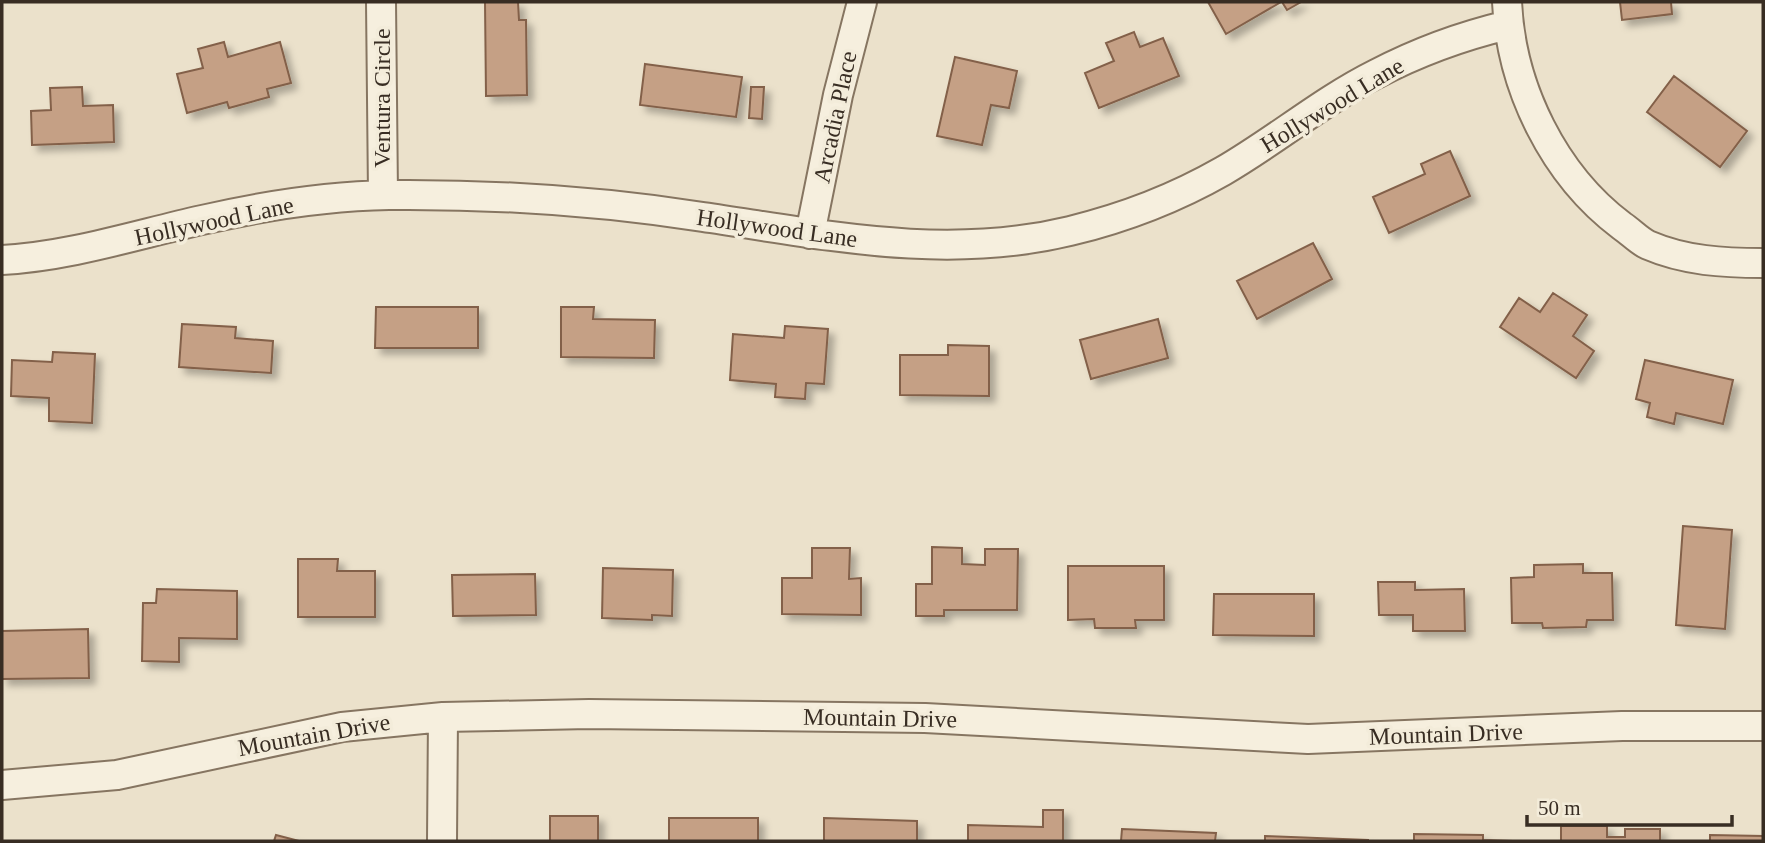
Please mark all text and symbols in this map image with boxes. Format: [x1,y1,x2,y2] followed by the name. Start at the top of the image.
[369,28,395,168] street label: Ventura Circle
[808,49,862,185] street label: Arcadia Place
[1256,52,1408,158] street label: Hollywood Lane
[132,191,296,251] street label: Hollywood Lane
[695,204,859,252] street label: Hollywood Lane
[803,704,957,732] street label: Mountain Drive
[236,709,392,761] street label: Mountain Drive
[1369,718,1523,750] street label: Mountain Drive
[1527,784,1732,828] scale bar
[1538,796,1581,820] text: 50 m

